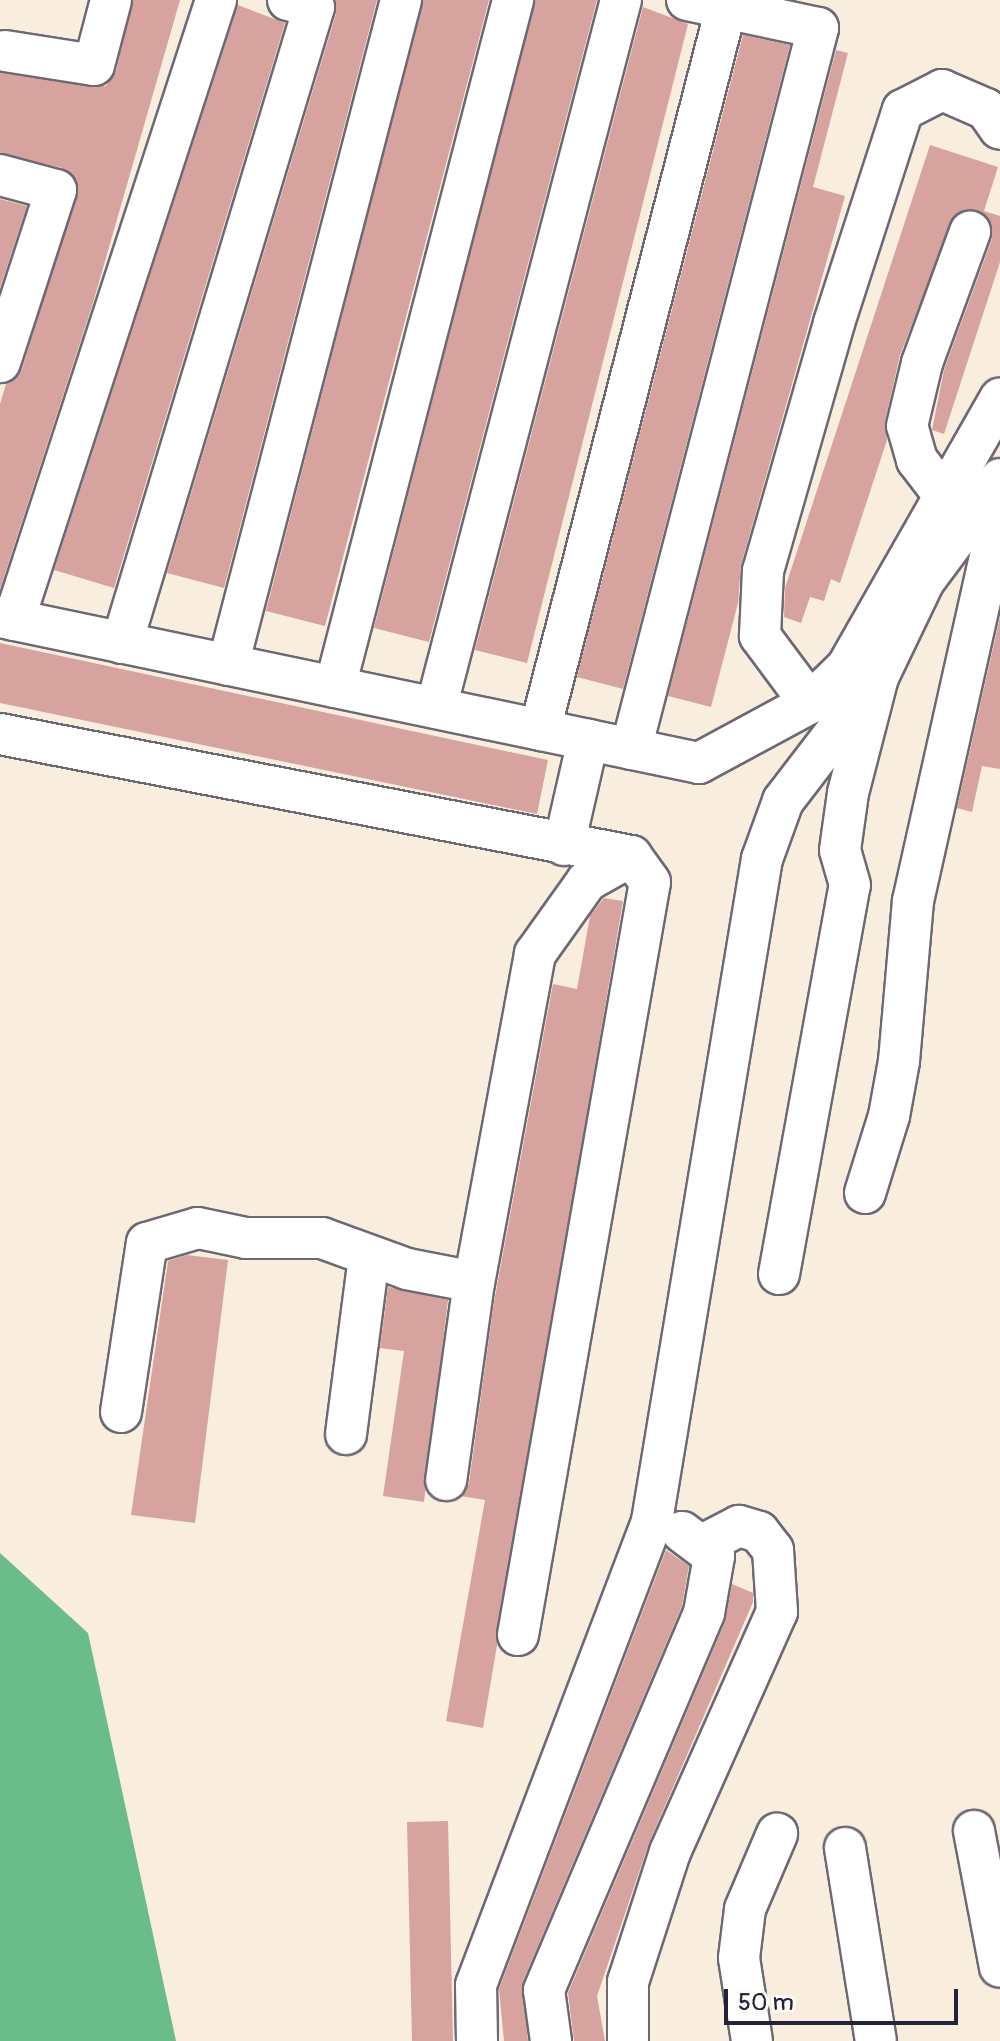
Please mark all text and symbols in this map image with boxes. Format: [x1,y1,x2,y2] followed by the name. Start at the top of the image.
[728,1973,962,2023] scale bar
[738,1988,794,2017] text: 50 m

